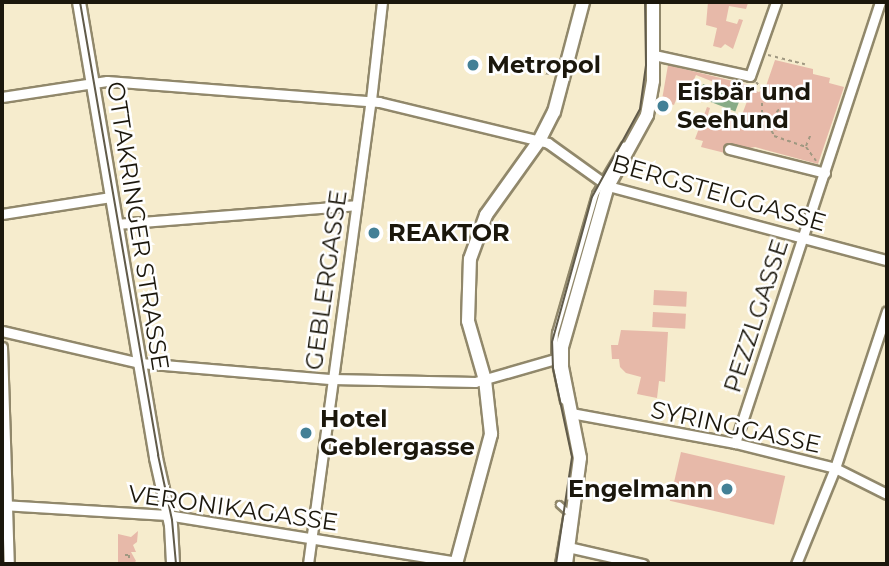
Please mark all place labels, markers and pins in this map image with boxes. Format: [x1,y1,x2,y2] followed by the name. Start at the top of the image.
[487,51,601,79] place label: Metropol
[465,57,481,73] marker: Metropol
[677,78,811,134] place label: Eisbär und Seehund
[655,98,671,114] marker: Eisbär und Seehund
[388,219,510,247] place label: REAKTOR
[366,225,382,241] marker: REAKTOR
[320,405,475,461] place label: Hotel Geblergasse
[298,425,314,441] marker: Hotel Geblergasse
[568,475,713,503] place label: Engelmann
[719,481,735,497] marker: Engelmann

